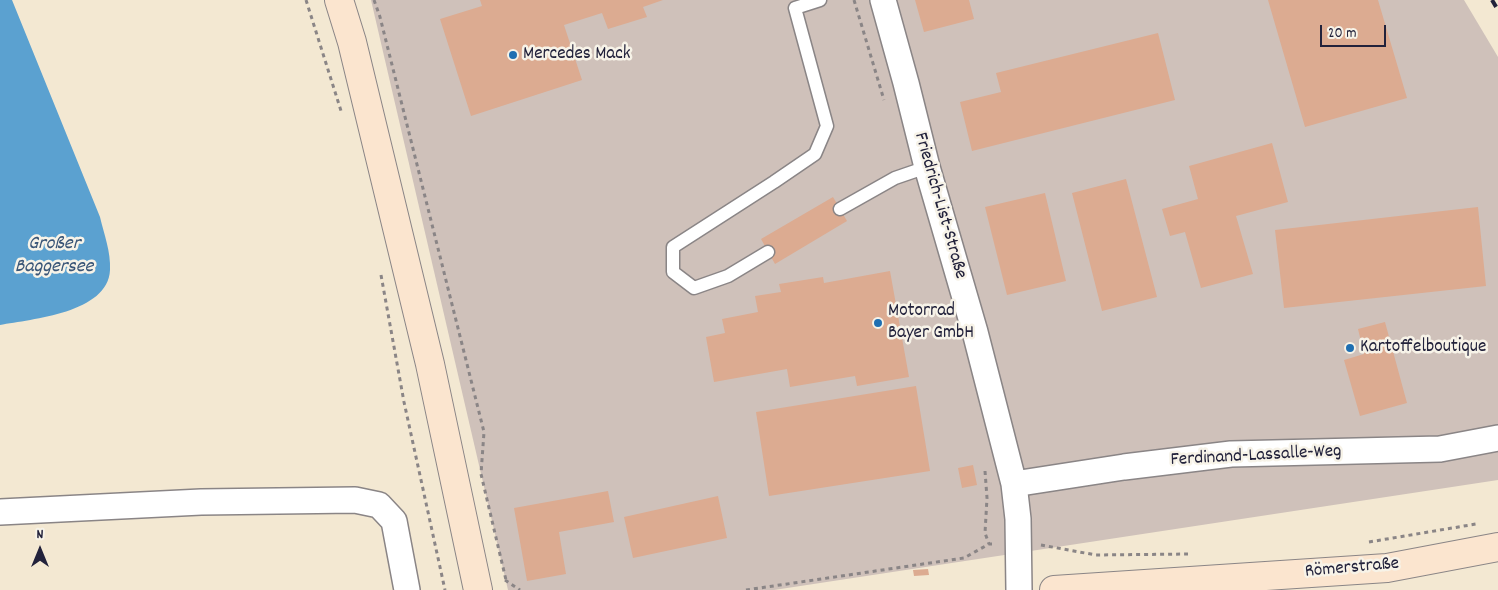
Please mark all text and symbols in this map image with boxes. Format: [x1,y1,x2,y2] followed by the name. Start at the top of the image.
[1323,15,1389,47] scale bar
[1328,23,1356,45] text: 20 m
[523,44,631,66] place label: Mercedes Mack
[507,49,519,61] marker: Mercedes Mack
[907,130,971,282] street label: Friedrich-List-Straße
[15,233,93,280] water label: Großer Baggersee
[888,301,974,345] place label: Motorrad Bayer GmbH
[872,317,884,329] marker: Motorrad Bayer GmbH
[1360,337,1486,359] place label: Kartoffelboutique
[1344,342,1356,354] marker: Kartoffelboutique
[1170,441,1342,473] street label: Ferdinand-Lassalle-Weg
[15,525,65,575] north arrow
[37,525,43,545] text: N
[1304,554,1400,584] street label: Römerstraße

